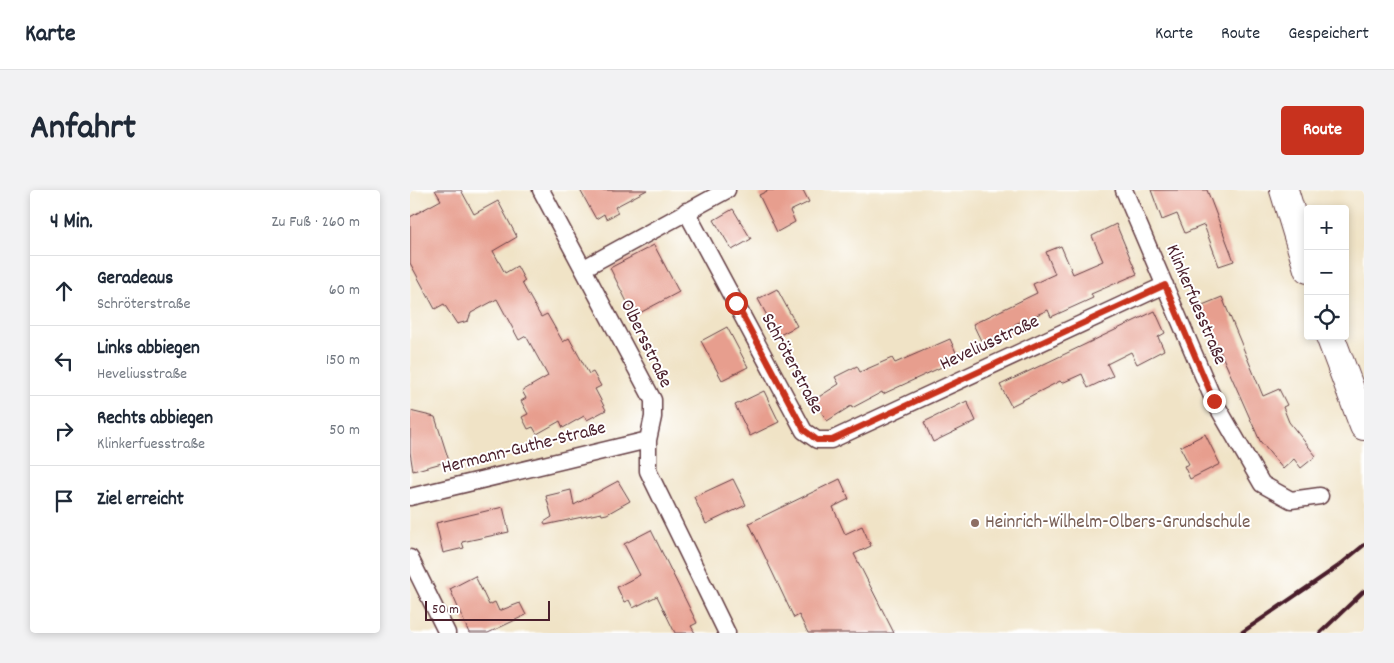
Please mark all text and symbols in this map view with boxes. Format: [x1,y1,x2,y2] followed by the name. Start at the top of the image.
[25,18,76,52] text: Karte
[1155,22,1193,47] text: Karte
[1221,22,1260,47] text: Route
[1288,22,1369,47] text: Gespeichert
[30,105,136,155] text: Anfahrt
[1281,106,1364,155] button: Route
[1304,205,1349,340] map controls
[1304,205,1349,250] button: +
[50,208,93,238] text: 4 Min.
[272,211,360,234] text: Zu Fuß · 260 m
[1157,241,1233,369] street label: Klinkerfuesstraße
[1304,250,1349,295] button: −
[97,266,173,293] text: Geradeaus
[50,277,78,305] icon: ahead
[329,279,360,302] text: 60 m
[725,292,748,315] route start
[97,293,190,316] text: Schröterstraße
[612,295,678,393] street label: Olbersstraße
[1304,295,1349,340] button: locate
[753,309,829,419] street label: Schröterstraße
[936,309,1044,379] street label: Heveliusstraße
[97,336,200,363] text: Links abbiegen
[50,347,78,375] icon: left
[326,349,360,372] text: 150 m
[97,363,187,386] text: Heveliusstraße
[1203,390,1226,413] route end
[97,406,213,433] text: Rechts abbiegen
[439,416,609,482] street label: Hermann-Guthe-Straße
[50,417,78,445] icon: right
[329,419,360,442] text: 50 m
[97,433,205,456] text: Klinkerfuesstraße
[50,487,78,515] icon: arrive
[97,487,184,514] text: Ziel erreicht
[985,510,1250,537] place label: Heinrich-Wilhelm-Olbers-Grundschule
[969,517,981,529] marker: Heinrich-Wilhelm-Olbers-Grundschule
[425,598,550,621] scale bar
[432,600,459,620] text: 50 m

